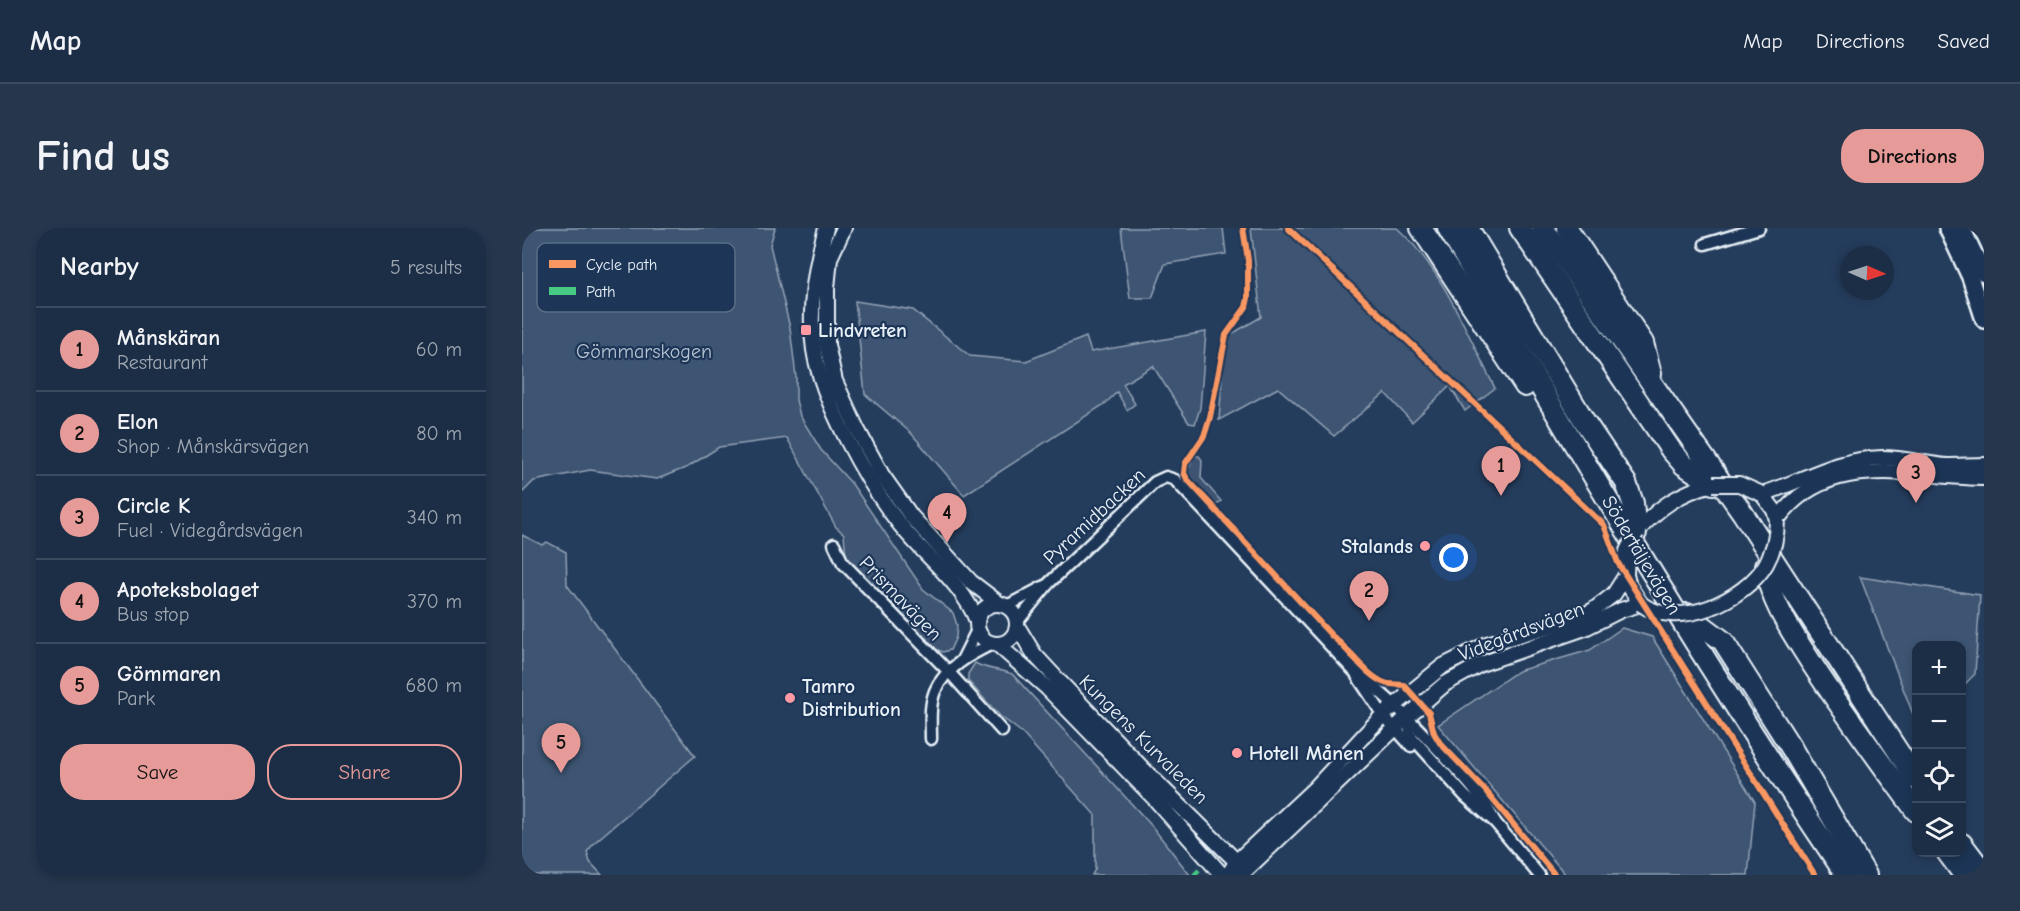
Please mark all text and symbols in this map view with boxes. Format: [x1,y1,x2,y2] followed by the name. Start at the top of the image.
[30,25,81,57] text: Map
[1743,29,1783,53] text: Map
[1816,29,1905,53] text: Directions
[1938,29,1990,53] text: Saved
[1841,129,1984,183] button: Directions
[36,132,170,181] text: Find us
[537,243,735,312] legend
[1840,246,1894,300] north arrow
[60,252,139,282] text: Nearby
[390,256,462,279] text: 5 results
[586,256,657,274] text: Cycle path
[586,283,616,301] text: Path
[818,319,907,342] place label: Lindvreten
[799,323,813,337] marker: Lindvreten
[117,325,220,351] text: Månskäran
[76,338,83,361] text: 1
[416,338,462,361] text: 60 m
[576,340,712,363] park label: Gömmarskogen
[117,351,207,374] text: Restaurant
[117,409,159,435] text: Elon
[75,422,84,445] text: 2
[416,422,462,445] text: 80 m
[117,435,309,458] text: Shop · Månskärsvägen
[1482,446,1520,496] pin: 1
[1896,454,1936,503] pin: 3
[1039,463,1150,569] street label: Pyramidbacken
[1597,492,1686,619] street label: Södertäljevägen
[117,493,190,519] text: Circle K
[928,494,966,543] pin: 4
[75,506,84,529] text: 3
[407,506,462,529] text: 340 m
[117,519,303,542] text: Fuel · Videgårdsvägen
[1341,535,1413,558] place label: Stalands
[1418,539,1432,553] marker: Stalands
[1439,543,1468,572] your location
[855,551,947,645] street label: Prismavägen
[1350,572,1388,621] pin: 2
[117,577,259,603] text: Apoteksbolaget
[75,590,84,613] text: 4
[407,590,462,613] text: 370 m
[1455,597,1587,666] street label: Videgårdsvägen
[117,603,189,626] text: Bus stop
[1912,641,1966,857] map controls
[1912,641,1966,695] button: +
[117,661,221,687] text: Gömmaren
[1074,670,1213,809] street label: Kungens Kurvaleden
[74,674,85,697] text: 5
[405,674,462,697] text: 680 m
[802,675,901,721] place label: Tamro Distribution
[117,687,155,710] text: Park
[783,691,797,705] marker: Tamro Distribution
[1912,695,1966,749] button: −
[542,724,580,773] pin: 5
[1249,742,1364,765] place label: Hotell Månen
[60,744,255,800] button: Save
[267,744,462,800] button: Share
[1230,746,1244,760] marker: Hotell Månen
[1912,749,1966,803] button: locate
[1912,803,1966,857] button: layers

